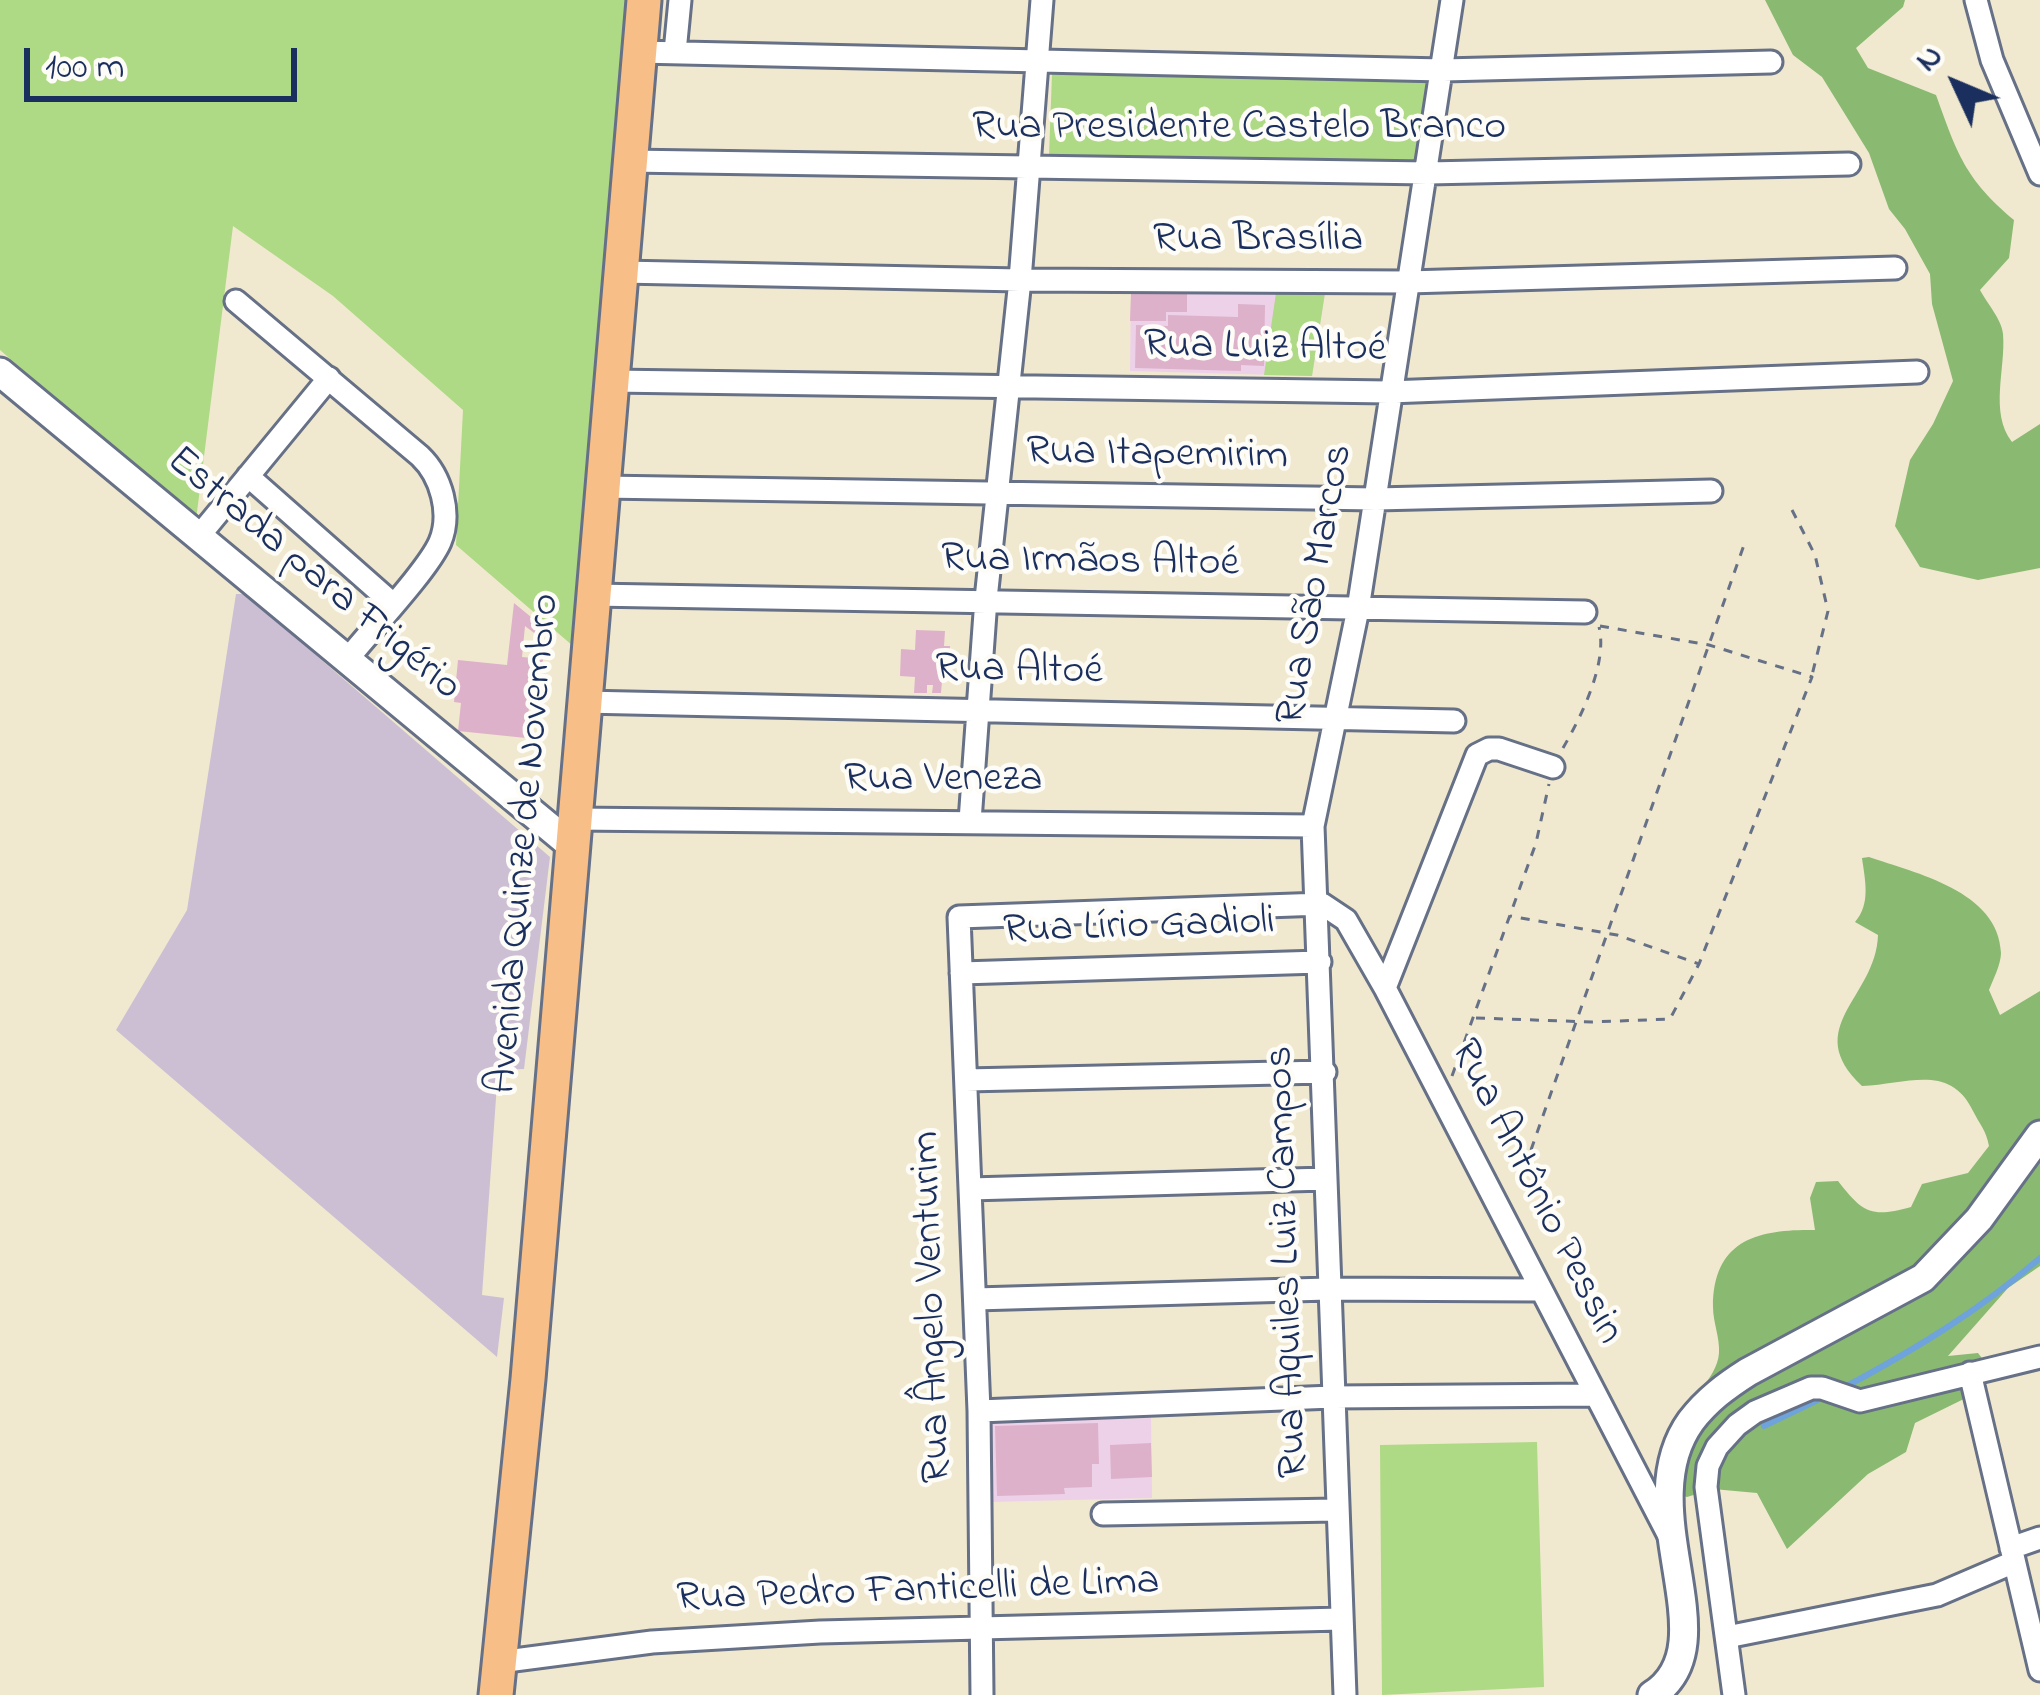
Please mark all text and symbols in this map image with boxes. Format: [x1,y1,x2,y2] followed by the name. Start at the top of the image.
[30,24,303,98] scale bar
[1896,24,2016,144] north arrow
[1905,34,1955,84] text: N
[45,42,125,95] text: 100 m
[972,105,1506,155] street label: Rua Presidente Castelo Branco
[1153,217,1363,267] street label: Rua Brasília
[1143,323,1387,377] street label: Rua Luiz Altoé
[1026,430,1288,484] street label: Rua Itapemirim
[154,438,470,714] street label: Estrada para Frigério
[1269,441,1367,729] street label: Rua São Marcos
[940,536,1240,592] street label: Rua Irmãos Altoé
[480,592,574,1096] street label: Avenida Quinze de Novembro
[935,646,1103,700] street label: Rua Altoé
[844,757,1042,807] street label: Rua Veneza
[1002,899,1276,959] street label: Rua Lírio Gadioli
[1435,1032,1633,1354] street label: Rua Antônio Pessin
[1257,1045,1323,1479] street label: Rua Aquiles Luiz Campos
[904,1130,966,1484] street label: Rua Ângelo Venturim
[676,1559,1160,1627] street label: Rua Pedro Fanticelli de Lima

